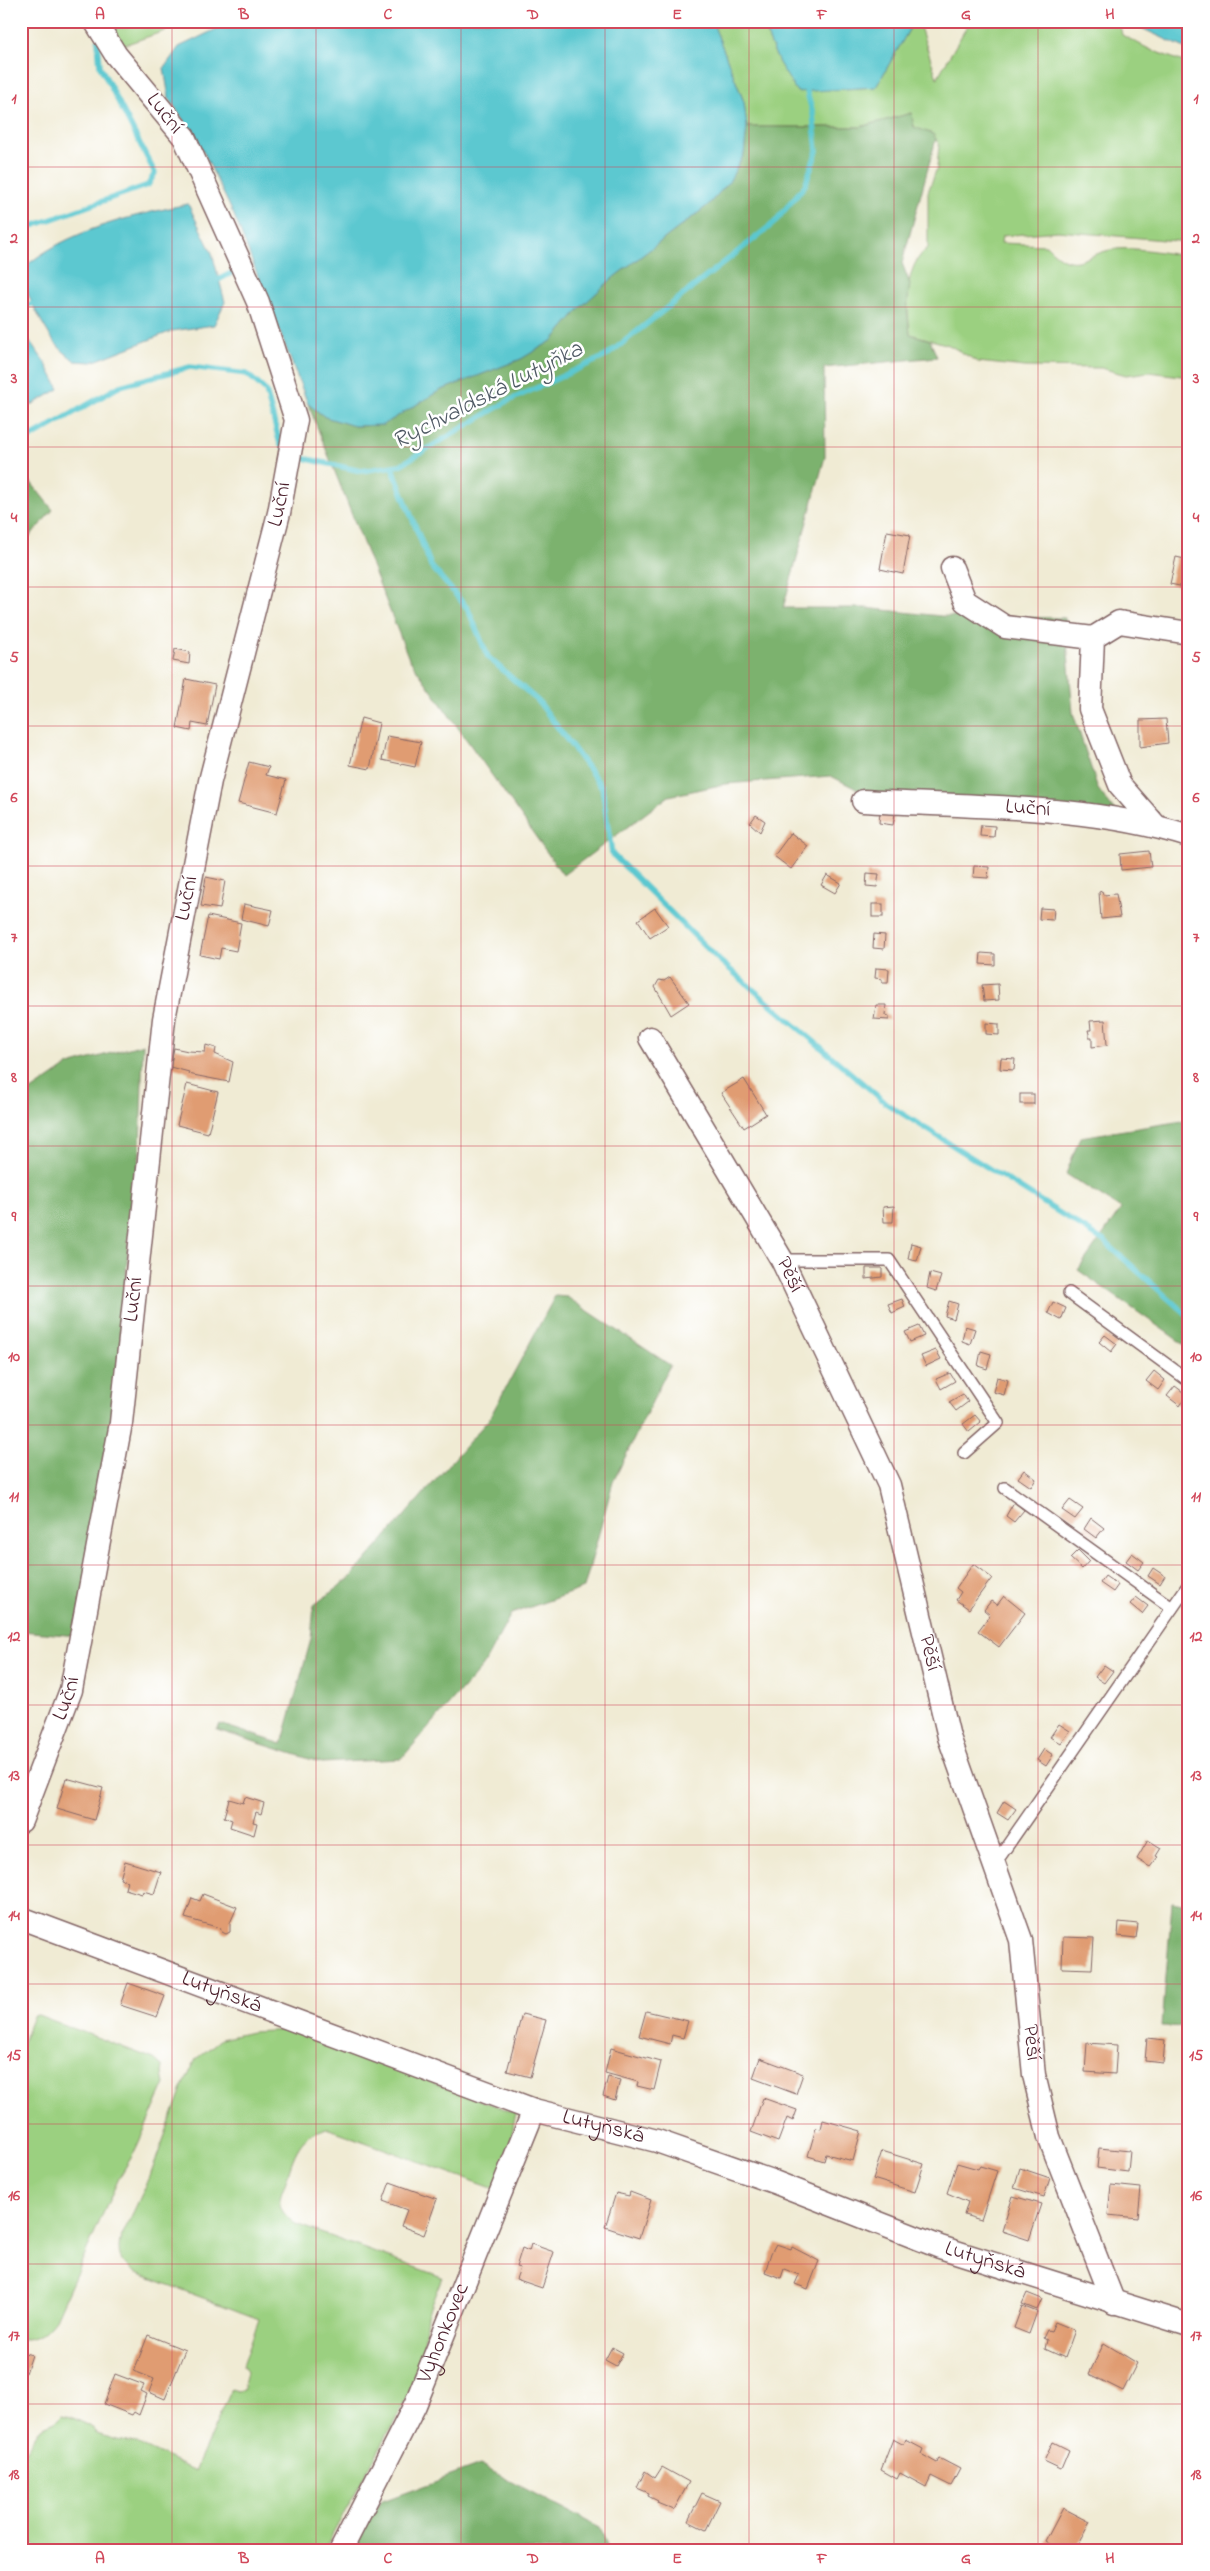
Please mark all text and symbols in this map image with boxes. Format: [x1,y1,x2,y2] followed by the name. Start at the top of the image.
[95,3,105,27] text: A
[238,3,250,27] text: B
[384,3,393,27] text: C
[526,3,539,27] text: D
[672,3,682,27] text: E
[816,3,828,27] text: F
[961,3,971,27] text: G
[1105,3,1115,27] text: H
[137,86,191,142] street label: Luční
[11,87,17,111] text: 1
[1193,87,1199,111] text: 1
[9,227,18,251] text: 2
[1191,227,1200,251] text: 2
[387,332,590,459] water label: Rychvaldská Lutyňka
[10,367,18,391] text: 3
[1192,367,1200,391] text: 3
[260,479,300,530] street label: Luční
[10,506,18,530] text: 4
[1192,506,1200,530] text: 4
[9,646,19,670] text: 5
[1191,646,1201,670] text: 5
[9,786,18,810] text: 6
[1191,786,1200,810] text: 6
[1004,791,1052,827] street label: Luční
[167,873,207,924] street label: Luční
[11,926,18,950] text: 7
[1193,926,1200,950] text: 7
[10,1066,17,1090] text: 8
[1192,1066,1199,1090] text: 8
[11,1205,17,1229] text: 9
[1193,1205,1199,1229] text: 9
[767,1252,811,1298] street label: Pěší
[116,1275,152,1324] street label: Luční
[8,1345,20,1369] text: 10
[1190,1345,1202,1369] text: 10
[9,1485,20,1509] text: 11
[1191,1485,1202,1509] text: 11
[7,1625,21,1649] text: 12
[1189,1625,1203,1649] text: 12
[909,1631,949,1674] street label: Pěší
[45,1674,89,1725] street label: Luční
[8,1764,20,1788] text: 13
[1190,1764,1202,1788] text: 13
[8,1904,20,1928] text: 14
[1190,1904,1202,1928] text: 14
[177,1963,266,2023] street label: Lutyňská
[1013,2023,1049,2062] street label: Pěší
[7,2044,22,2068] text: 15
[1189,2044,1204,2068] text: 15
[559,2102,647,2153] street label: Lutyňská
[8,2184,21,2208] text: 16
[1190,2184,1203,2208] text: 16
[941,2233,1029,2289] street label: Lutyňská
[409,2278,478,2389] street label: Vyhonkovec
[8,2324,20,2348] text: 17
[1190,2324,1202,2348] text: 17
[8,2463,20,2487] text: 18
[1190,2463,1202,2487] text: 18
[95,2547,105,2571] text: A
[238,2547,250,2571] text: B
[384,2547,393,2571] text: C
[526,2547,539,2571] text: D
[672,2547,682,2571] text: E
[816,2547,828,2571] text: F
[961,2547,971,2571] text: G
[1105,2547,1115,2571] text: H

